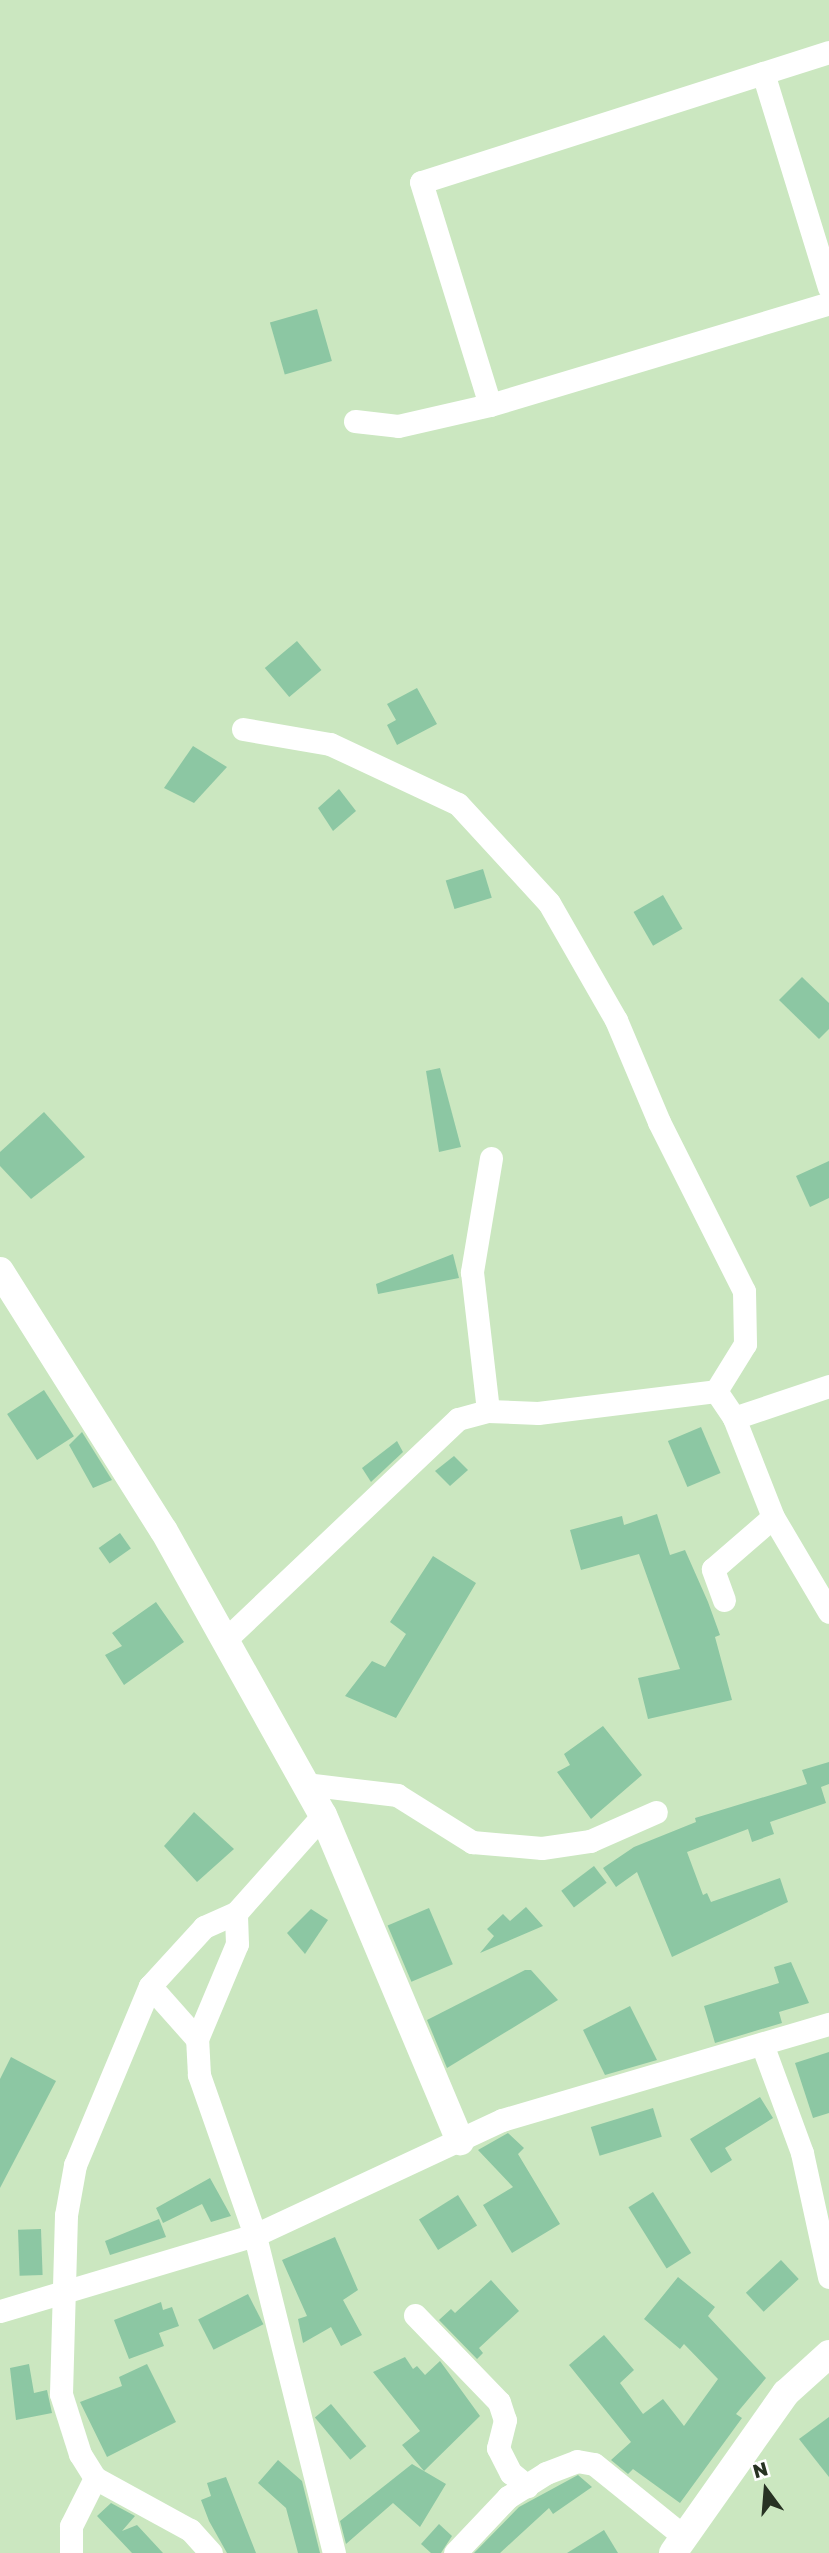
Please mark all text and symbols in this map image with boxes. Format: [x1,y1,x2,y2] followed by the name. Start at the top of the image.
[731,2455,801,2525] north arrow
[750,2456,770,2482] text: N

